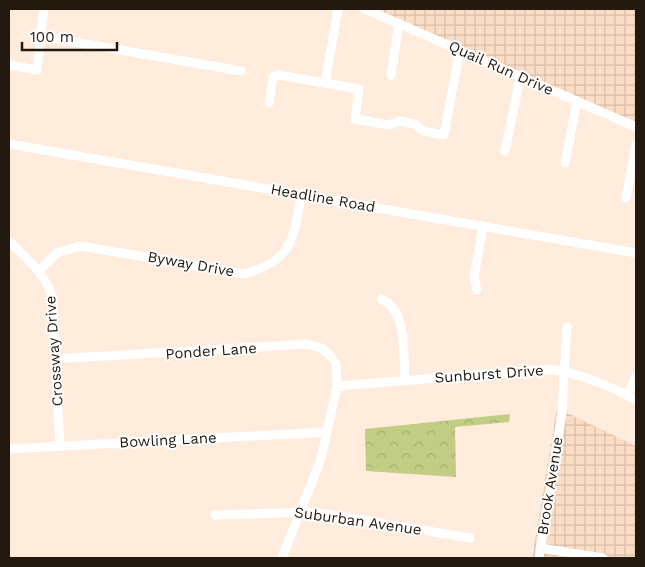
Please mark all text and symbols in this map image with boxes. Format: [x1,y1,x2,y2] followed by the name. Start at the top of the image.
[22,20,118,52] scale bar
[30,28,74,46] text: 100 m
[446,37,556,99] street label: Quail Run Drive
[269,180,377,216] street label: Headline Road
[146,248,236,280] street label: Byway Drive
[41,295,67,407] street label: Crossway Drive
[165,339,257,363] street label: Ponder Lane
[434,361,544,387] street label: Sunburst Drive
[119,428,217,452] street label: Bowling Lane
[533,435,567,537] street label: Brook Avenue
[293,503,423,539] street label: Suburban Avenue

